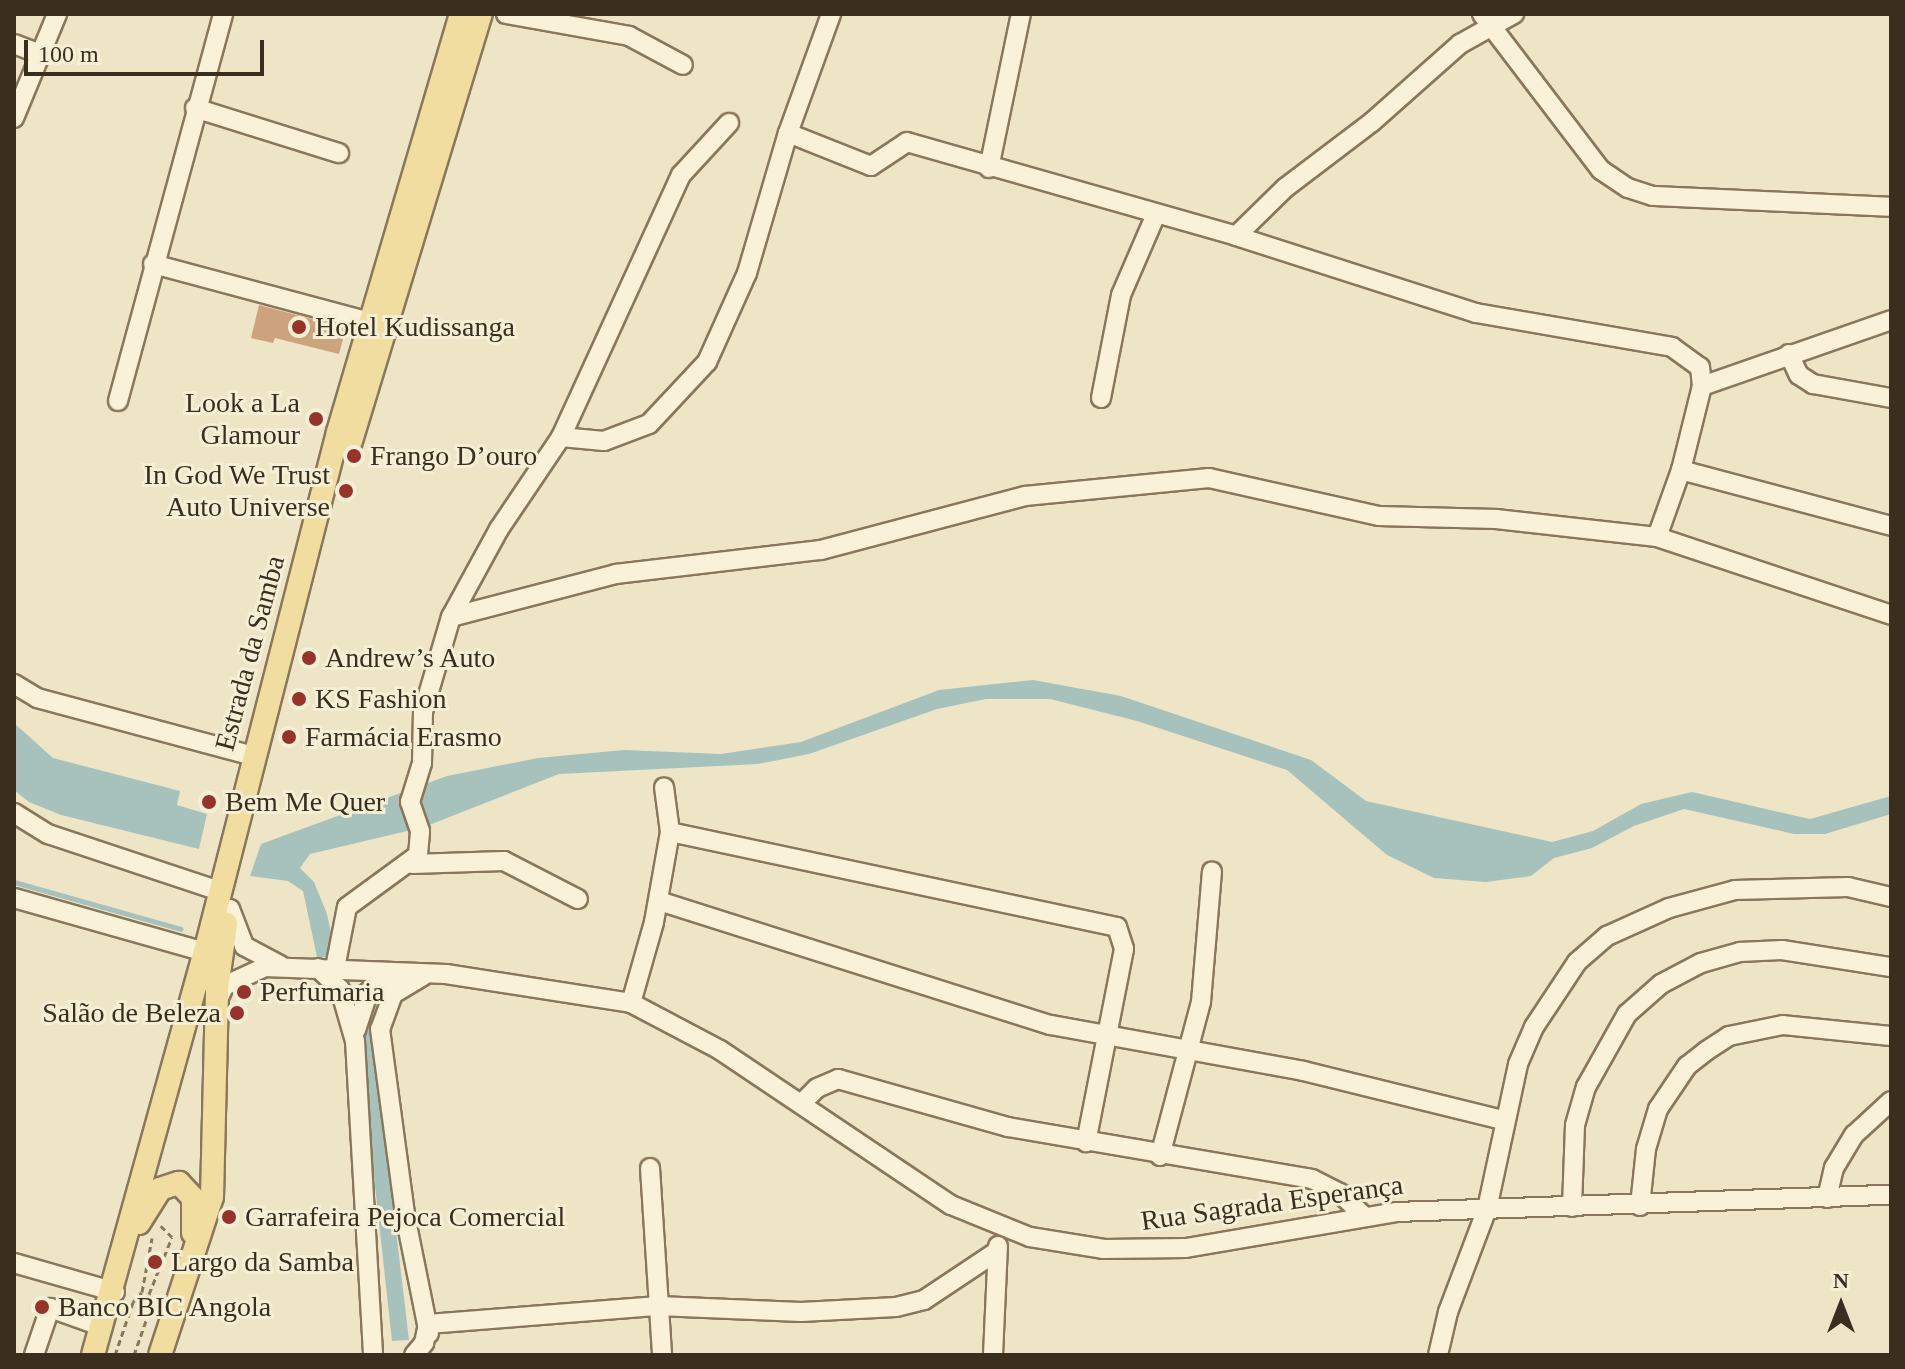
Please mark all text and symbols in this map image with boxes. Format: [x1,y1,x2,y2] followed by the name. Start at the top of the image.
[28,24,268,74] scale bar
[38,41,99,67] text: 100 m
[315,310,515,344] place label: Hotel Kudissanga
[290,318,308,336] marker: Hotel Kudissanga
[185,386,300,452] place label: Look a La Glamour
[307,410,325,428] marker: Look a La Glamour
[370,439,537,473] place label: Frango D’ouro
[345,447,363,465] marker: Frango D’ouro
[143,458,330,524] place label: In God We Trust Auto Universe
[337,482,355,500] marker: In God We Trust Auto Universe
[208,552,292,754] street label: Estrada da Samba
[325,641,497,675] place label: Andrew’s Auto
[300,649,318,667] marker: Andrew’s Auto
[315,682,446,716] place label: KS Fashion
[290,690,308,708] marker: KS Fashion
[305,720,502,754] place label: Farmácia Erasmo
[280,728,298,746] marker: Farmácia Erasmo
[225,785,385,819] place label: Bem Me Quer
[200,793,218,811] marker: Bem Me Quer
[260,975,384,1009] place label: Perfumaria
[235,983,253,1001] marker: Perfumaria
[42,996,221,1030] place label: Salão de Beleza
[228,1004,246,1022] marker: Salão de Beleza
[1139,1168,1405,1238] street label: Rua Sagrada Esperança
[245,1200,565,1234] place label: Garrafeira Pejoca Comercial
[220,1208,238,1226] marker: Garrafeira Pejoca Comercial
[171,1245,354,1279] place label: Largo da Samba
[146,1253,164,1271] marker: Largo da Samba
[1801,1265,1881,1345] north arrow
[1833,1268,1849,1293] text: N
[58,1290,273,1324] place label: Banco BIC Angola
[33,1298,51,1316] marker: Banco BIC Angola

